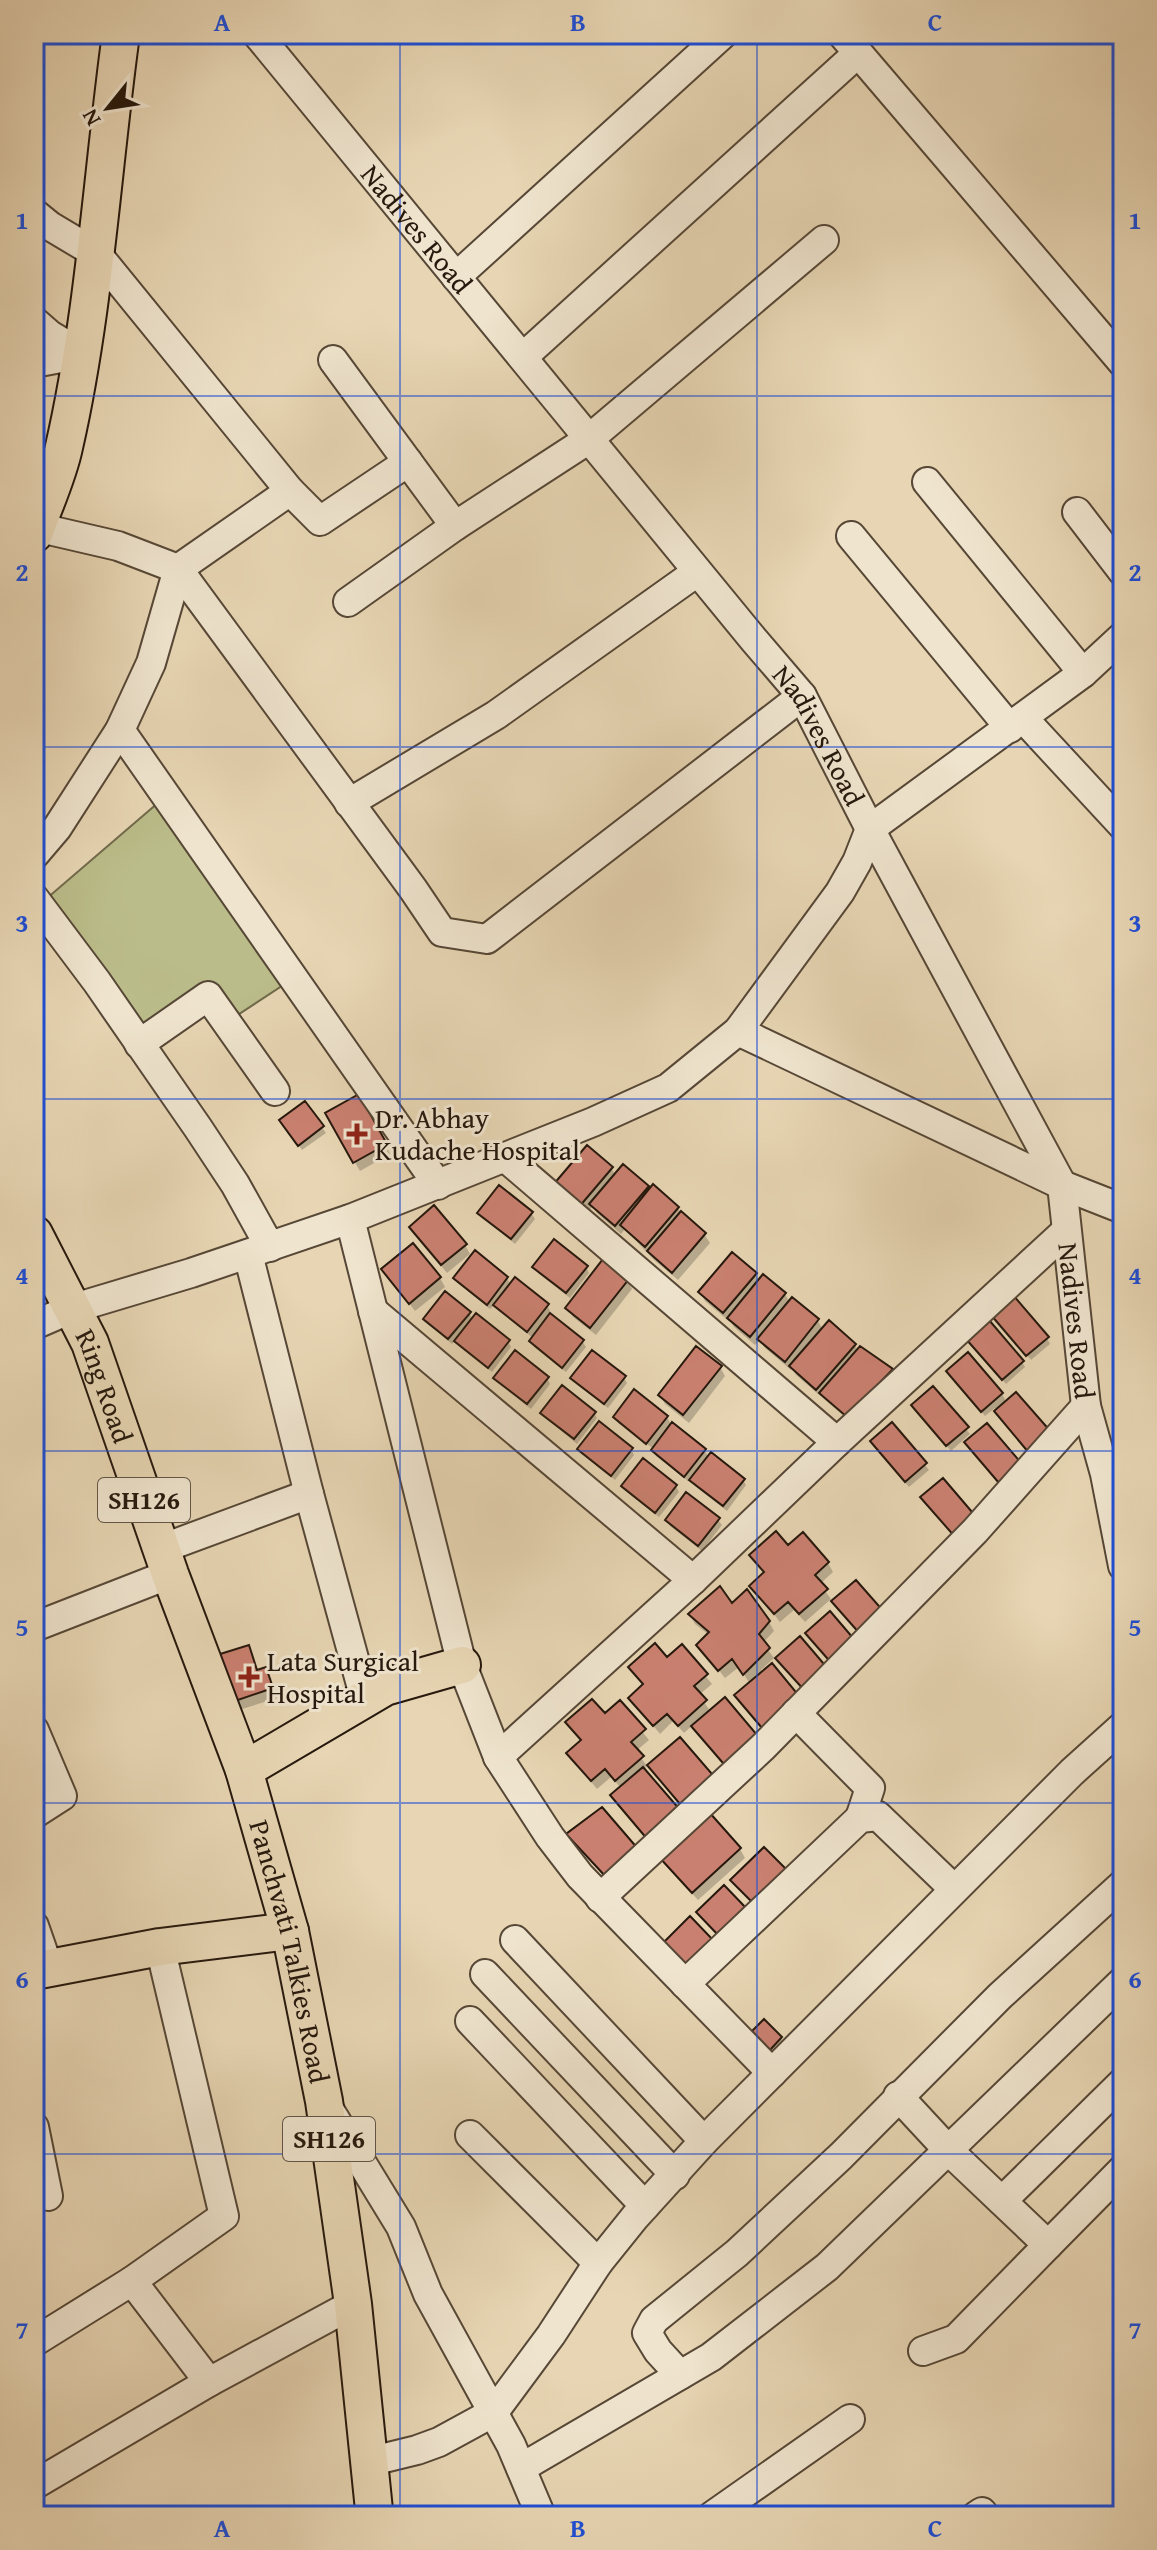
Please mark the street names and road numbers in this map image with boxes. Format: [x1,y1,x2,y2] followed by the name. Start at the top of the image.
[352,155,483,302] street label: Nadives Road
[763,655,876,813] street label: Nadives Road
[1048,1241,1106,1401] street label: Nadives Road
[66,1321,144,1449] street label: Ring Road
[98,1478,190,1522] road number: SH126
[239,1815,341,2087] street label: Panchvati Talkies Road
[283,2117,375,2161] road number: SH126

